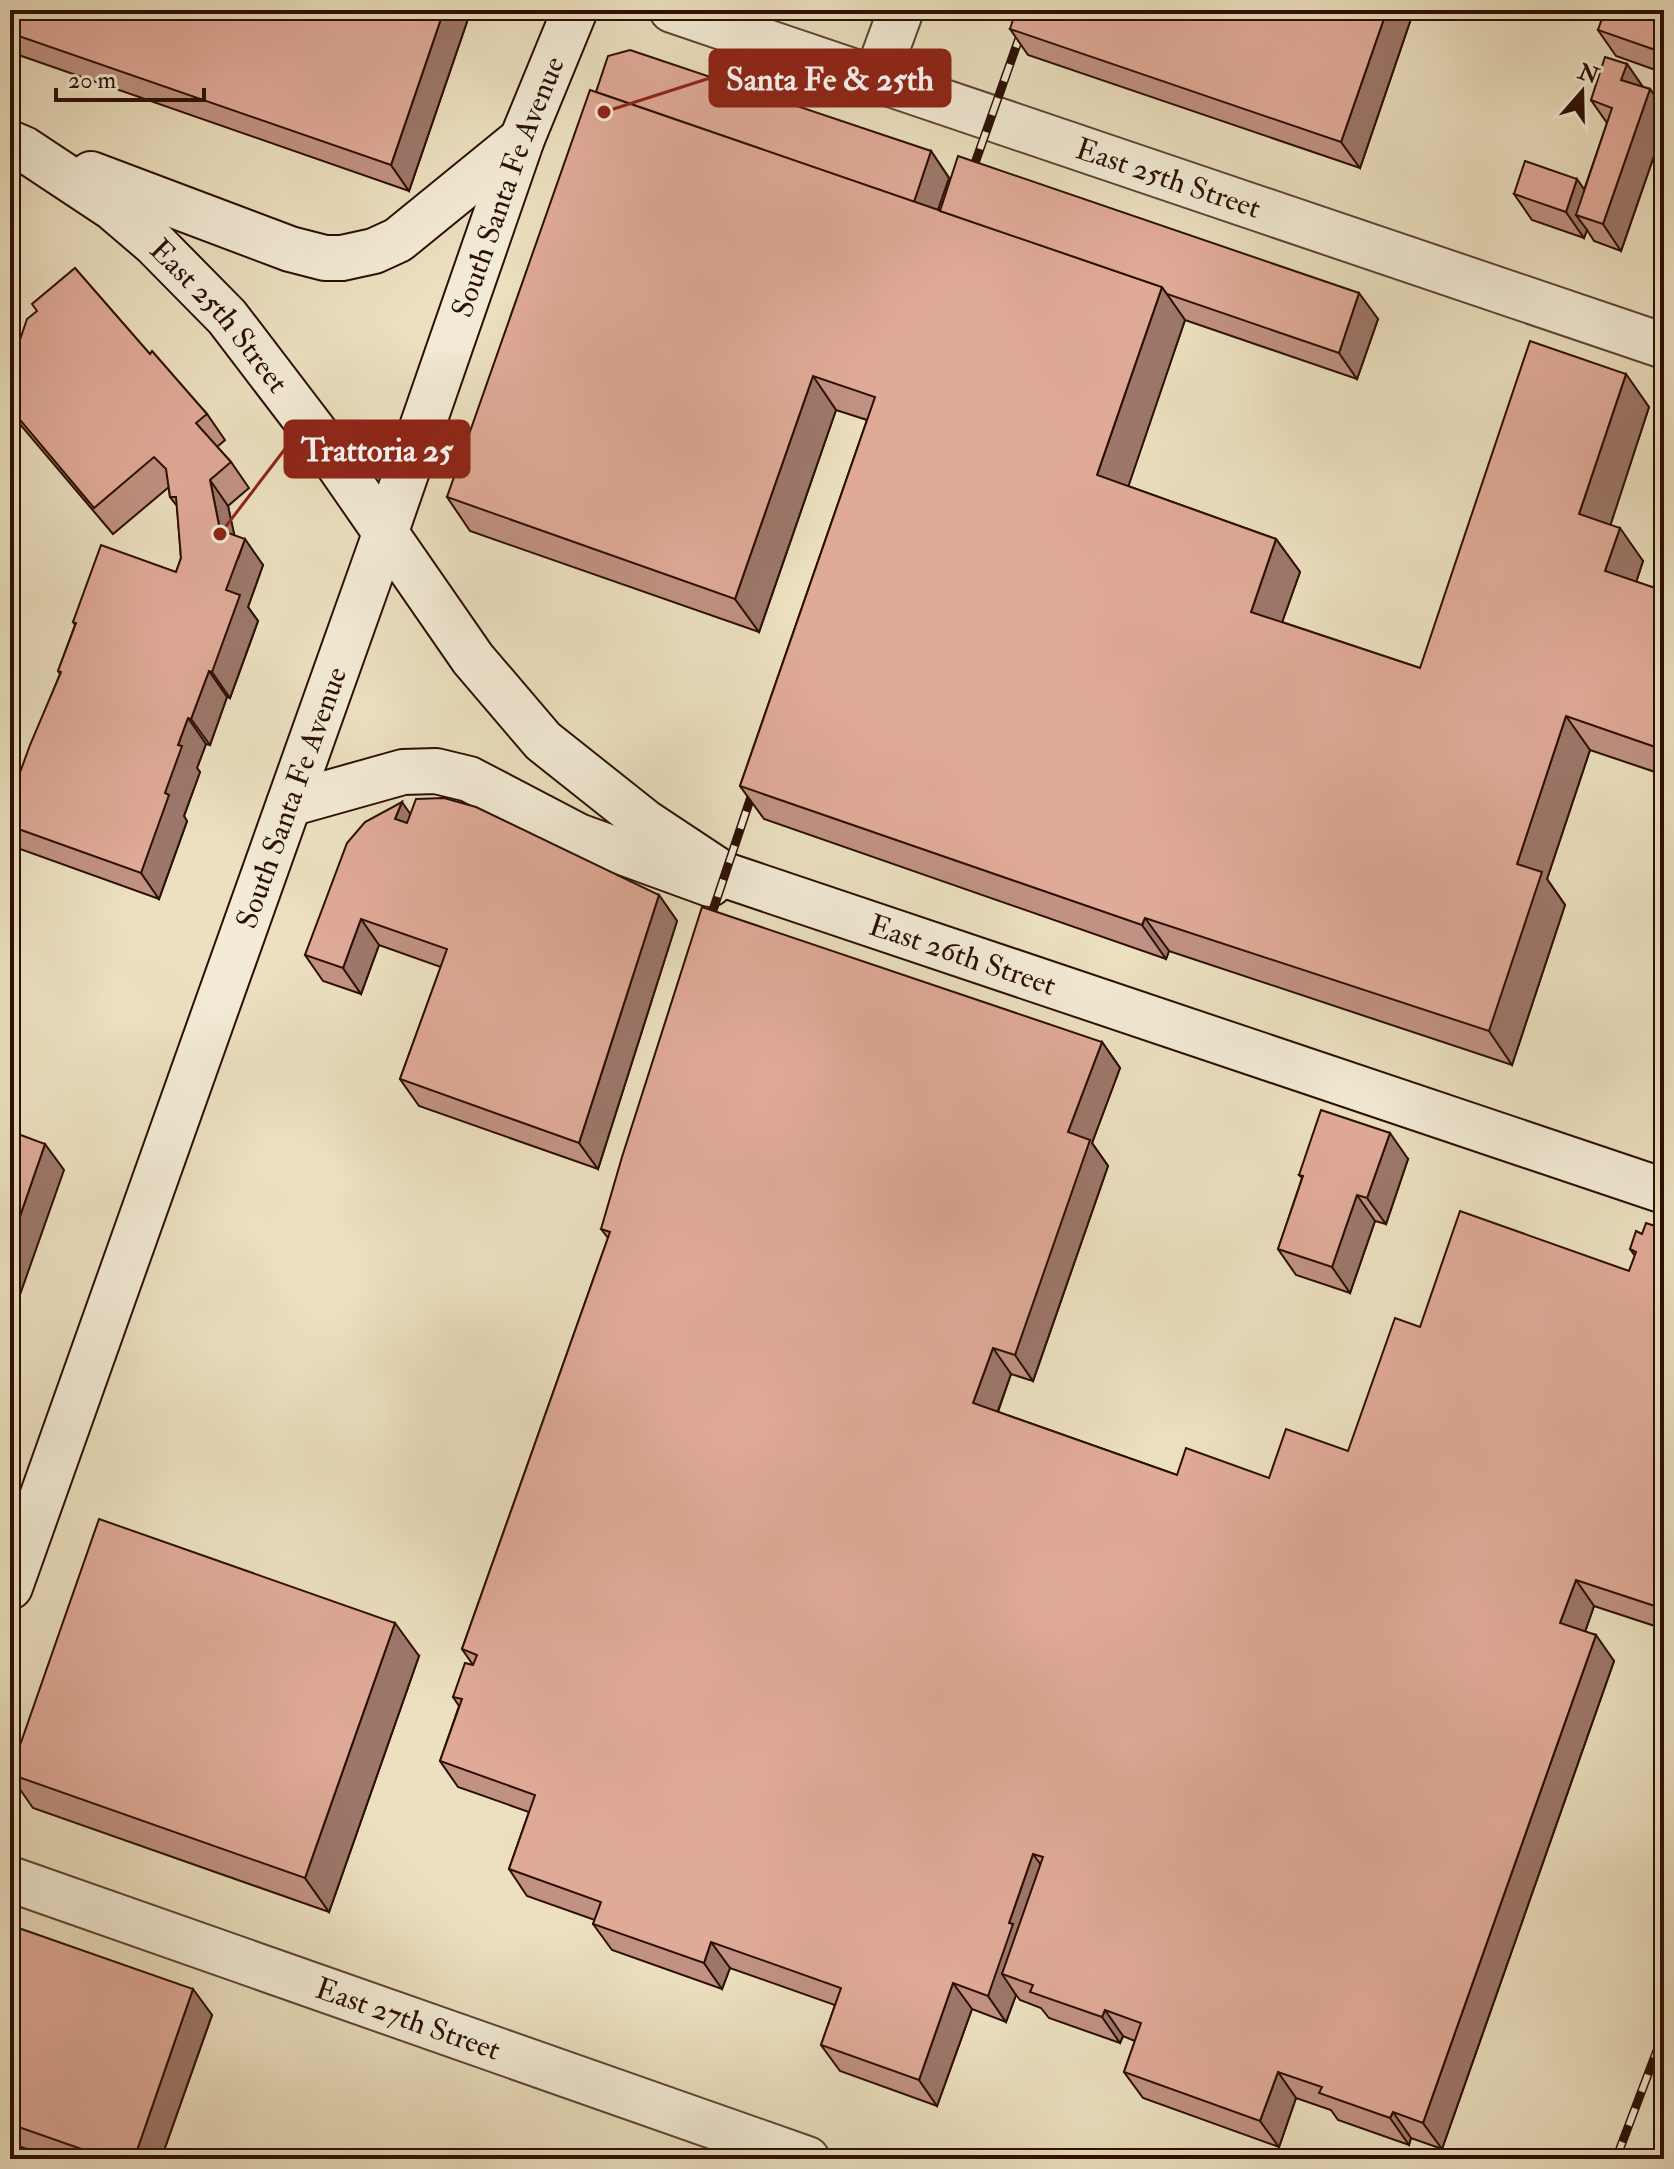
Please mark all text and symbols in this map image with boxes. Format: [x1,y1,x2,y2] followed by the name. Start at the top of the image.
[710,50,950,106] callout: Santa Fe & 25th
[444,51,573,322] street label: South Santa Fe Avenue
[56,52,204,102] scale bar
[1542,52,1622,132] north arrow
[1574,57,1603,91] text: N
[726,60,934,100] text: Santa Fe & 25th
[68,65,117,96] text: 20 m
[1071,130,1266,227] street label: East 25th Street
[142,232,296,401] street label: East 25th Street
[285,421,469,477] callout: Trattoria 25
[300,431,454,471] text: Trattoria 25
[228,662,355,933] street label: South Santa Fe Avenue
[864,907,1061,1004] street label: East 26th Street
[311,1970,506,2069] street label: East 27th Street

